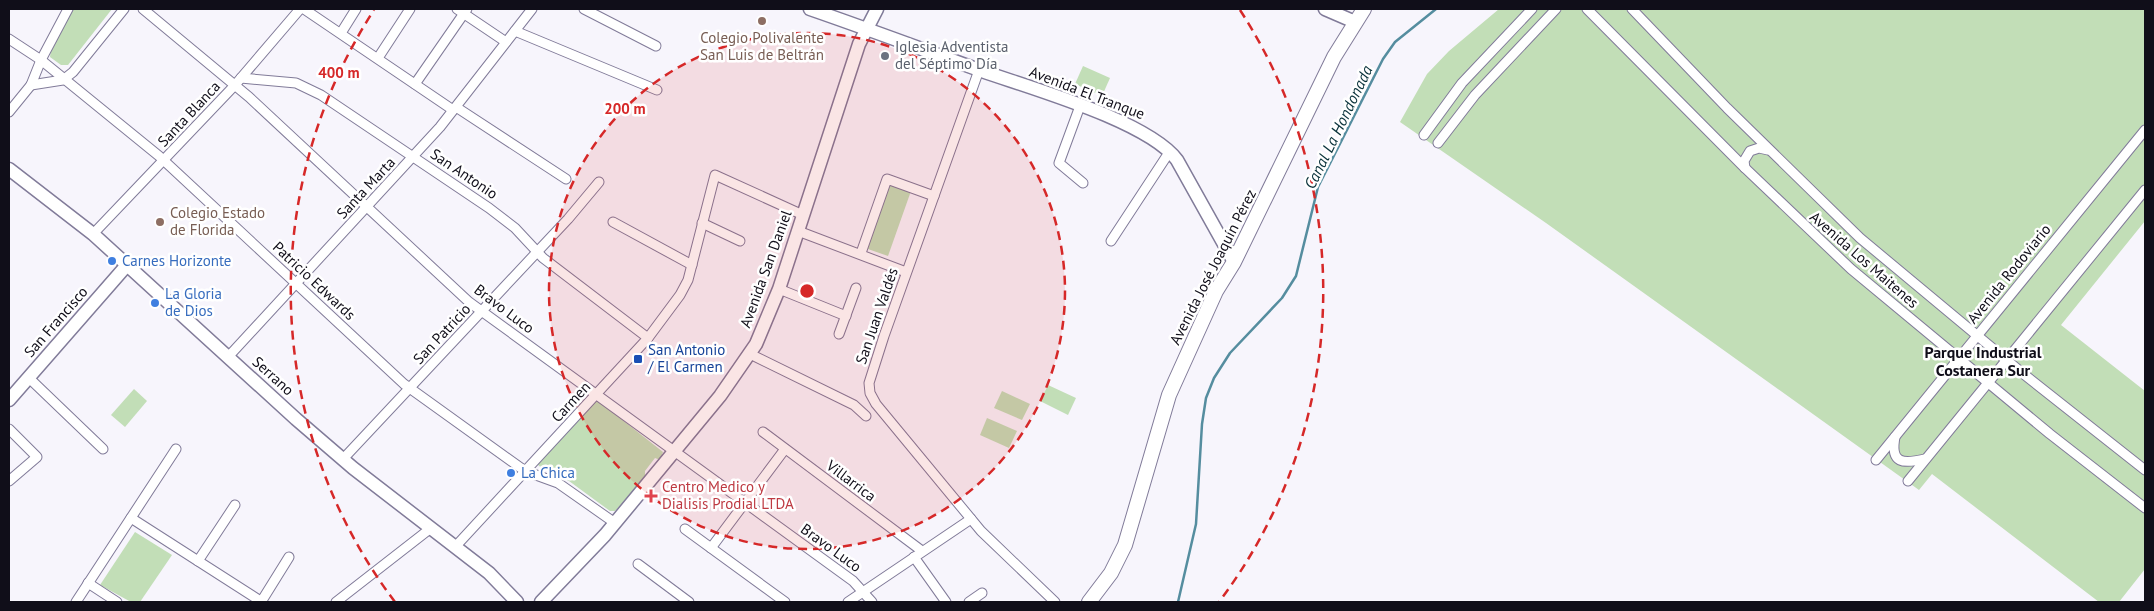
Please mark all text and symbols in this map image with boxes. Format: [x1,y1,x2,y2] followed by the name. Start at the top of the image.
[756,15,768,27] marker: Colegio Polivalente San Luis de Beltrán
[700,28,824,64] place label: Colegio Polivalente San Luis de Beltrán
[895,37,1008,73] place label: Iglesia Adventista del Séptimo Día
[879,50,891,62] marker: Iglesia Adventista del Séptimo Día
[1027,62,1147,123] street label: Avenida El Tranque
[1299,62,1377,192] water label: Canal La Hondonada
[318,63,360,82] text: 400 m
[153,77,224,151] street label: Santa Blanca
[604,99,646,118] text: 200 m
[427,144,502,203] street label: San Antonio
[332,153,399,222] street label: Santa Marta
[1165,186,1260,348] street label: Avenida José Joaquín Pérez
[170,203,265,239] place label: Colegio Estado de Florida
[735,207,796,330] street label: Avenida San Daniel
[1806,207,1923,312] street label: Avenida Los Maitenes
[154,216,166,228] marker: Colegio Estado de Florida
[1963,220,2055,327] street label: Avenida Rodoviario
[269,237,360,324] street label: Patricio Edwards
[122,251,232,270] place label: Carnes Horizonte
[106,255,118,267] marker: Carnes Horizonte
[851,265,902,367] street label: San Juan Valdés
[470,280,538,337] street label: Bravo Luco
[20,282,92,361] street label: San Francisco
[798,282,816,300] centre of rings
[165,284,222,320] place label: La Gloria de Dios
[149,297,161,309] marker: La Gloria de Dios
[409,299,474,368] street label: San Patricio
[647,340,725,376] place label: San Antonio / El Carmen
[1924,342,2042,380] district label: Parque Industrial Costanera Sur
[249,352,298,399] street label: Serrano
[632,353,644,365] marker: San Antonio / El Carmen
[547,377,594,426] street label: Carmen
[822,455,880,505] street label: Villarrica
[521,463,575,482] place label: La Chica
[505,467,517,479] marker: La Chica
[662,477,794,513] place label: Centro Medico y Dialisis Prodial LTDA
[644,489,658,503] marker: Centro Medico y Dialisis Prodial LTDA
[797,519,865,576] street label: Bravo Luco

